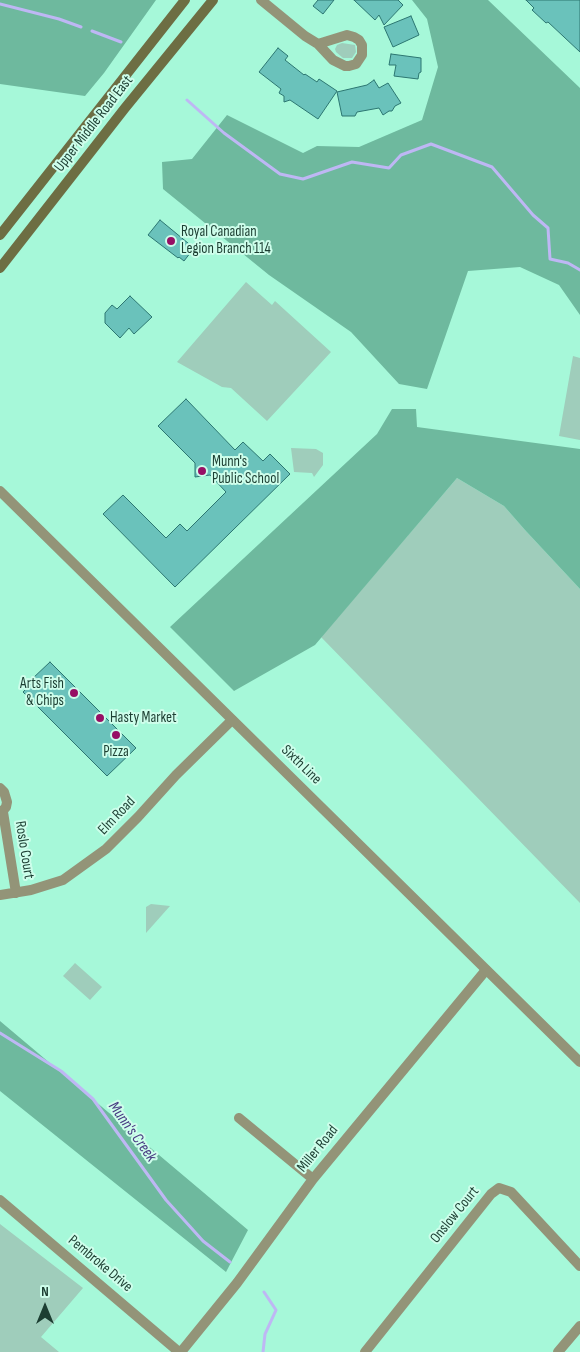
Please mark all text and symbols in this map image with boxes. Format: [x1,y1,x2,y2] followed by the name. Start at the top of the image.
[51,72,137,176] street label: Upper Middle Road East
[181,223,271,258] place label: Royal Canadian Legion Branch 114
[165,235,177,247] marker: Royal Canadian Legion Branch 114
[212,453,279,488] place label: Munn's Public School
[196,465,208,477] marker: Munn's Public School
[20,675,64,710] place label: Arts Fish & Chips
[68,687,80,699] marker: Arts Fish & Chips
[110,709,177,727] place label: Hasty Market
[94,712,106,724] marker: Hasty Market
[110,729,122,741] marker: Pizza
[277,742,325,788] street label: Sixth Line
[103,743,129,761] place label: Pizza
[95,793,139,839] street label: Elm Road
[11,820,37,880] street label: Roslo Court
[104,1098,160,1166] water label: Munn's Creek
[294,1122,342,1176] street label: Miller Road
[427,1183,483,1247] street label: Onslow Court
[64,1232,136,1296] street label: Pembroke Drive
[20,1282,70,1332] north arrow
[41,1283,49,1300] text: N

